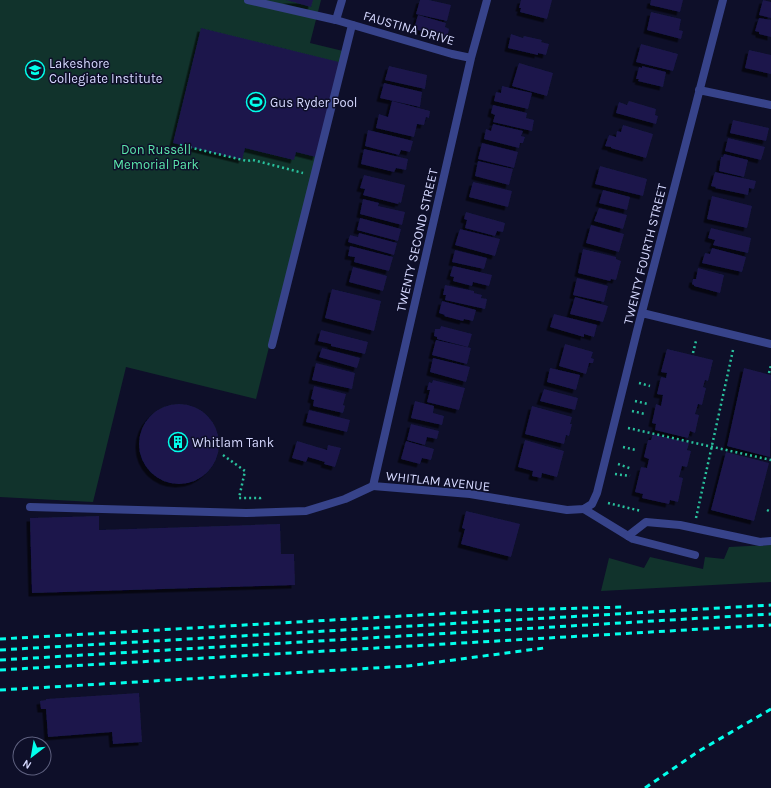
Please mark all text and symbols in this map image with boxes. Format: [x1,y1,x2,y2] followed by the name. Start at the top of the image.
[362,8,456,48] street label: FAUSTINA DRIVE
[49,56,163,86] place label: Lakeshore Collegiate Institute
[24,59,46,81] school or university icon: Lakeshore Collegiate Institute
[245,91,267,113] sports icon: Gus Ryder Pool
[270,95,357,110] place label: Gus Ryder Pool
[113,142,199,172] park label: Don Russell Memorial Park
[393,166,441,313] street label: TWENTY SECOND STREET
[620,182,670,326] street label: TWENTY FOURTH STREET
[167,431,189,453] building icon: Whitlam Tank
[192,435,274,450] place label: Whitlam Tank
[385,468,491,494] street label: WHITLAM AVENUE
[12,736,52,776] north arrow
[20,757,34,772] text: N

